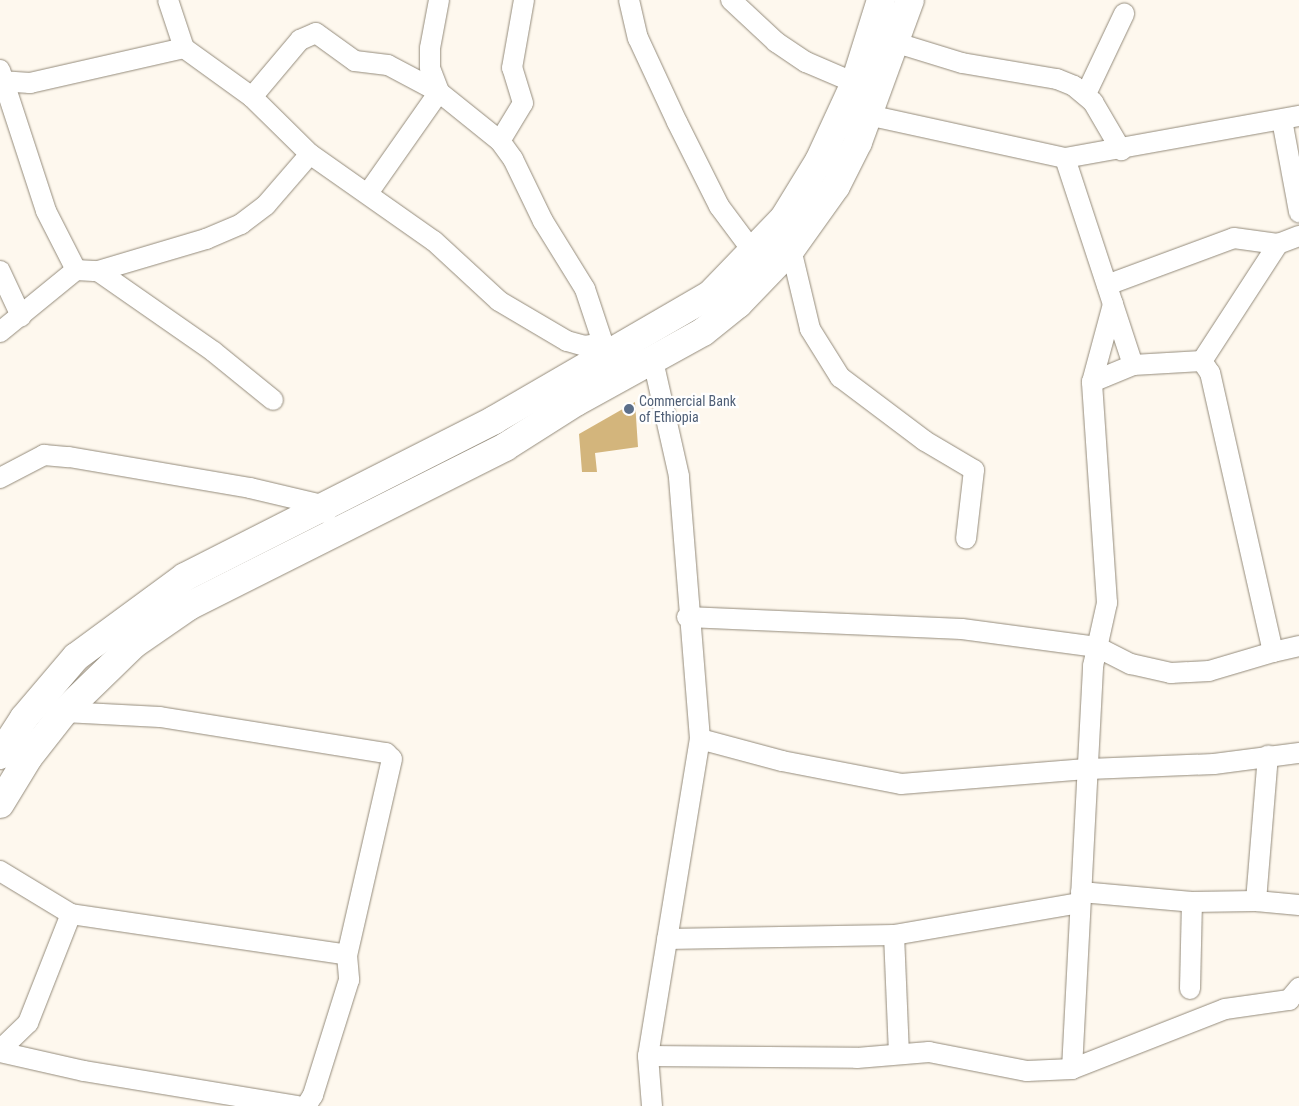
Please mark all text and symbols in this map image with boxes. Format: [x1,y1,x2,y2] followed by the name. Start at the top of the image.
[639,393,736,426] place label: Commercial Bank of Ethiopia
[623,403,635,415] marker: Commercial Bank of Ethiopia

